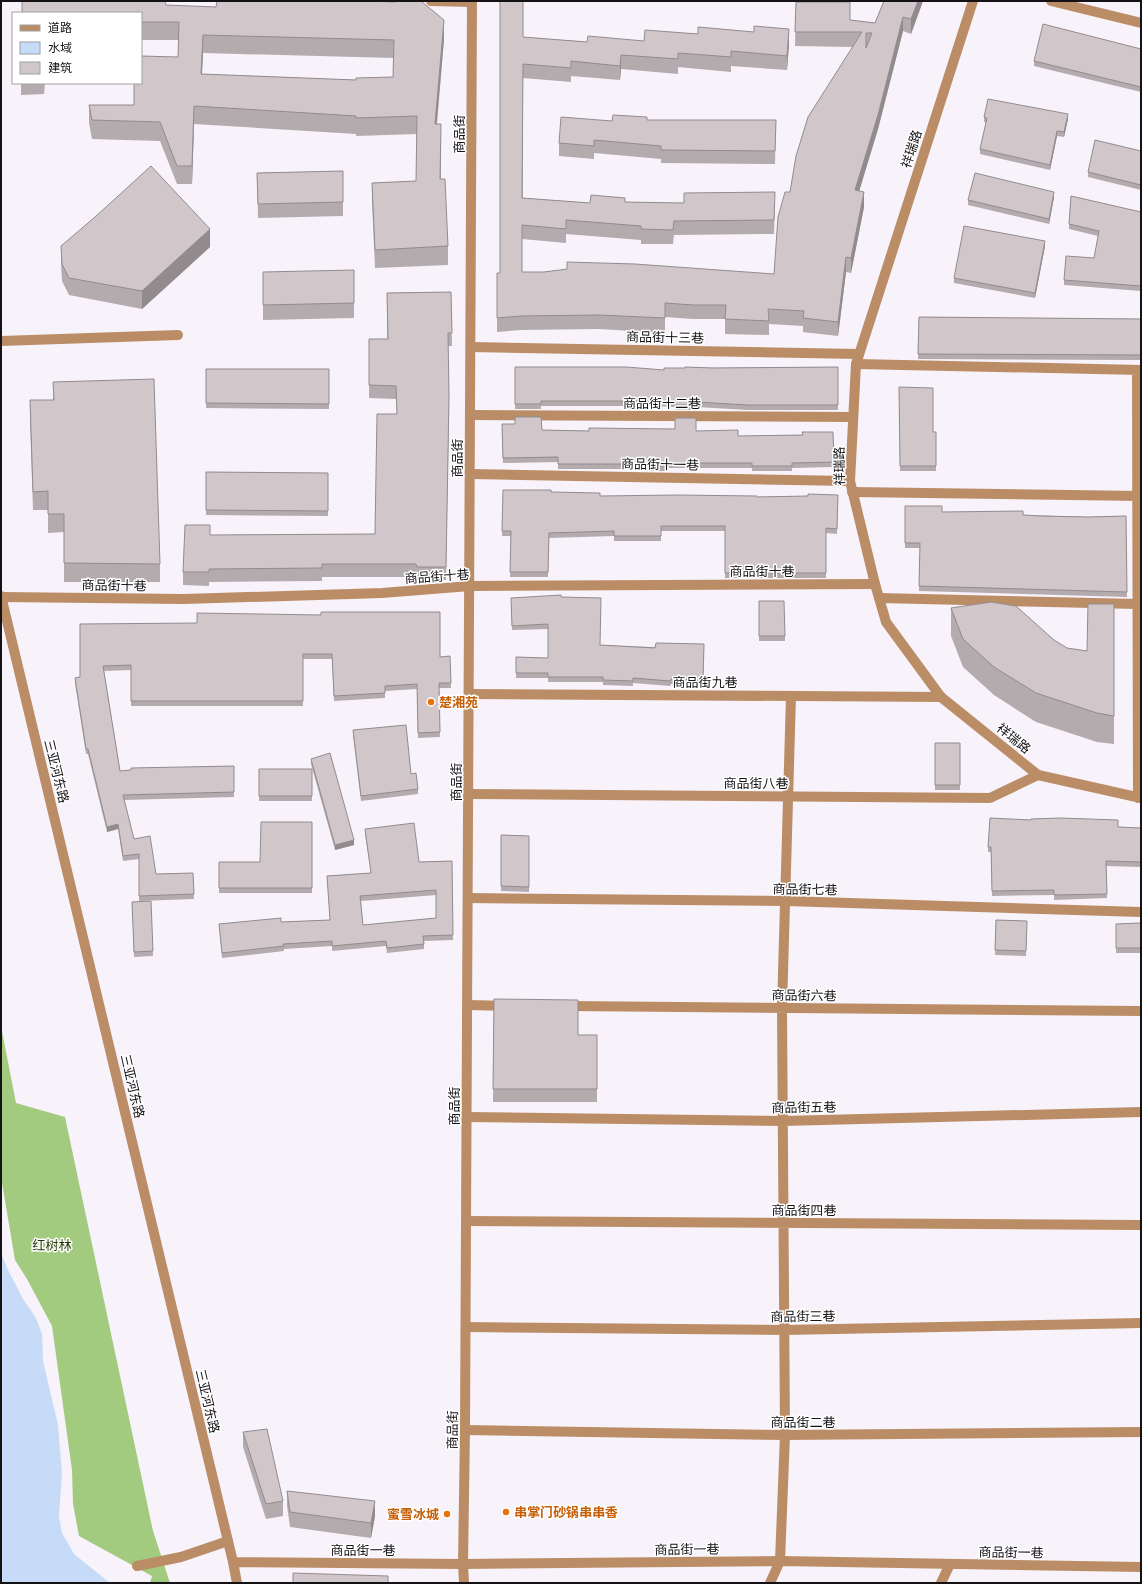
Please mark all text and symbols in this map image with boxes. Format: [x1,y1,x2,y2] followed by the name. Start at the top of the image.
[12,12,142,84] legend
[48,20,72,36] text: 道路
[48,40,72,56] text: 水域
[48,60,72,76] text: 建筑
[451,114,468,154] street label: 商品街
[897,128,926,170] street label: 祥瑞路
[626,328,704,347] street label: 商品街十三巷
[623,395,701,412] street label: 商品街十二巷
[449,438,466,478] street label: 商品街
[831,446,848,486] street label: 祥瑞路
[621,455,699,474] street label: 商品街十一巷
[729,563,795,580] street label: 商品街十巷
[404,566,470,587] street label: 商品街十巷
[81,576,147,595] street label: 商品街十巷
[672,674,738,691] street label: 商品街九巷
[439,694,478,711] place label: 楚湘苑
[426,697,436,707] marker: 楚湘苑
[993,720,1034,757] street label: 祥瑞路
[40,738,73,805] street label: 三亚河东路
[448,762,465,802] street label: 商品街
[723,775,789,792] street label: 商品街八巷
[772,880,838,899] street label: 商品街七巷
[771,986,837,1005] street label: 商品街六巷
[117,1053,148,1120] street label: 三亚河东路
[446,1086,463,1126] street label: 商品街
[771,1098,837,1117] street label: 商品街五巷
[771,1202,837,1219] street label: 商品街四巷
[32,1237,72,1254] park label: 红树林
[770,1307,836,1326] street label: 商品街三巷
[192,1368,223,1435] street label: 三亚河东路
[444,1410,461,1450] street label: 商品街
[770,1414,836,1431] street label: 商品街二巷
[514,1504,618,1521] place label: 串掌门砂锅串串香
[387,1506,439,1523] place label: 蜜雪冰城
[501,1507,511,1517] marker: 串掌门砂锅串串香
[442,1509,452,1519] marker: 蜜雪冰城
[654,1540,720,1559] street label: 商品街一巷
[330,1542,396,1559] street label: 商品街一巷
[978,1543,1044,1562] street label: 商品街一巷

